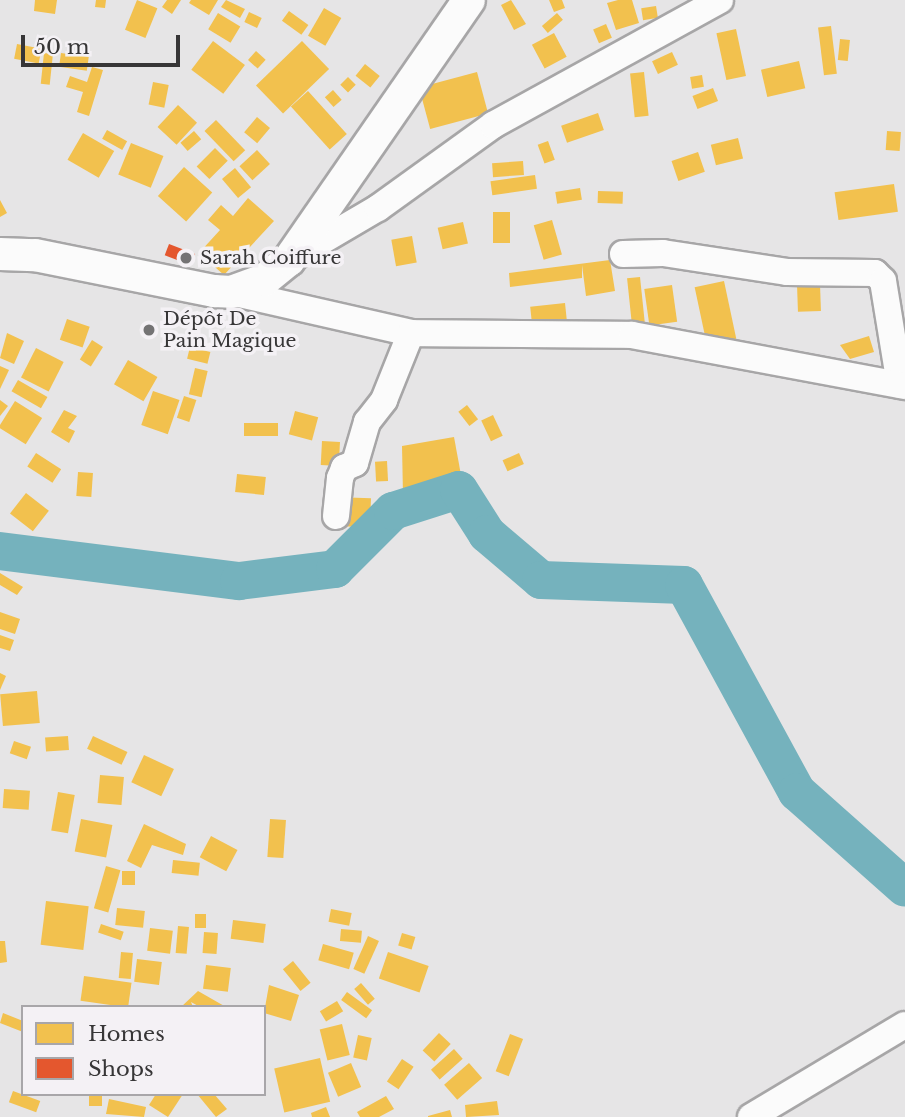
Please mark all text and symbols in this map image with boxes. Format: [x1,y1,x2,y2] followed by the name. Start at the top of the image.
[24,21,184,65] scale bar
[34,34,89,60] text: 50 m
[200,247,341,269] place label: Sarah Coiffure
[178,250,194,266] marker: Sarah Coiffure
[163,308,296,352] place label: Dépôt De Pain Magique
[141,322,157,338] marker: Dépôt De Pain Magique
[21,1005,266,1096] legend
[88,1021,165,1047] text: Homes
[88,1056,154,1082] text: Shops

